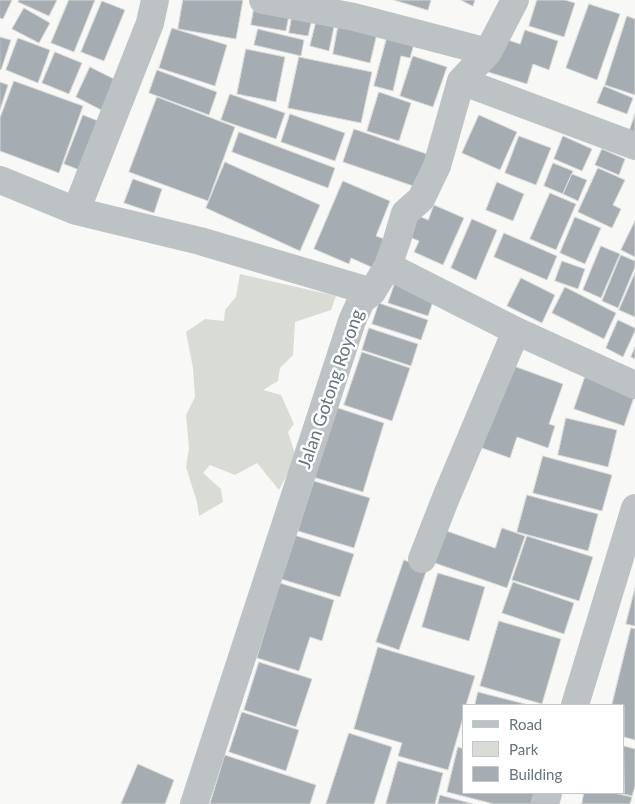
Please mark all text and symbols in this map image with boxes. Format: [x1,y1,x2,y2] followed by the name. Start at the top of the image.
[294,307,368,471] street label: Jalan Gotong Royong
[462,704,625,794] legend
[509,715,542,733] text: Road
[509,740,538,758] text: Park
[509,765,562,783] text: Building

